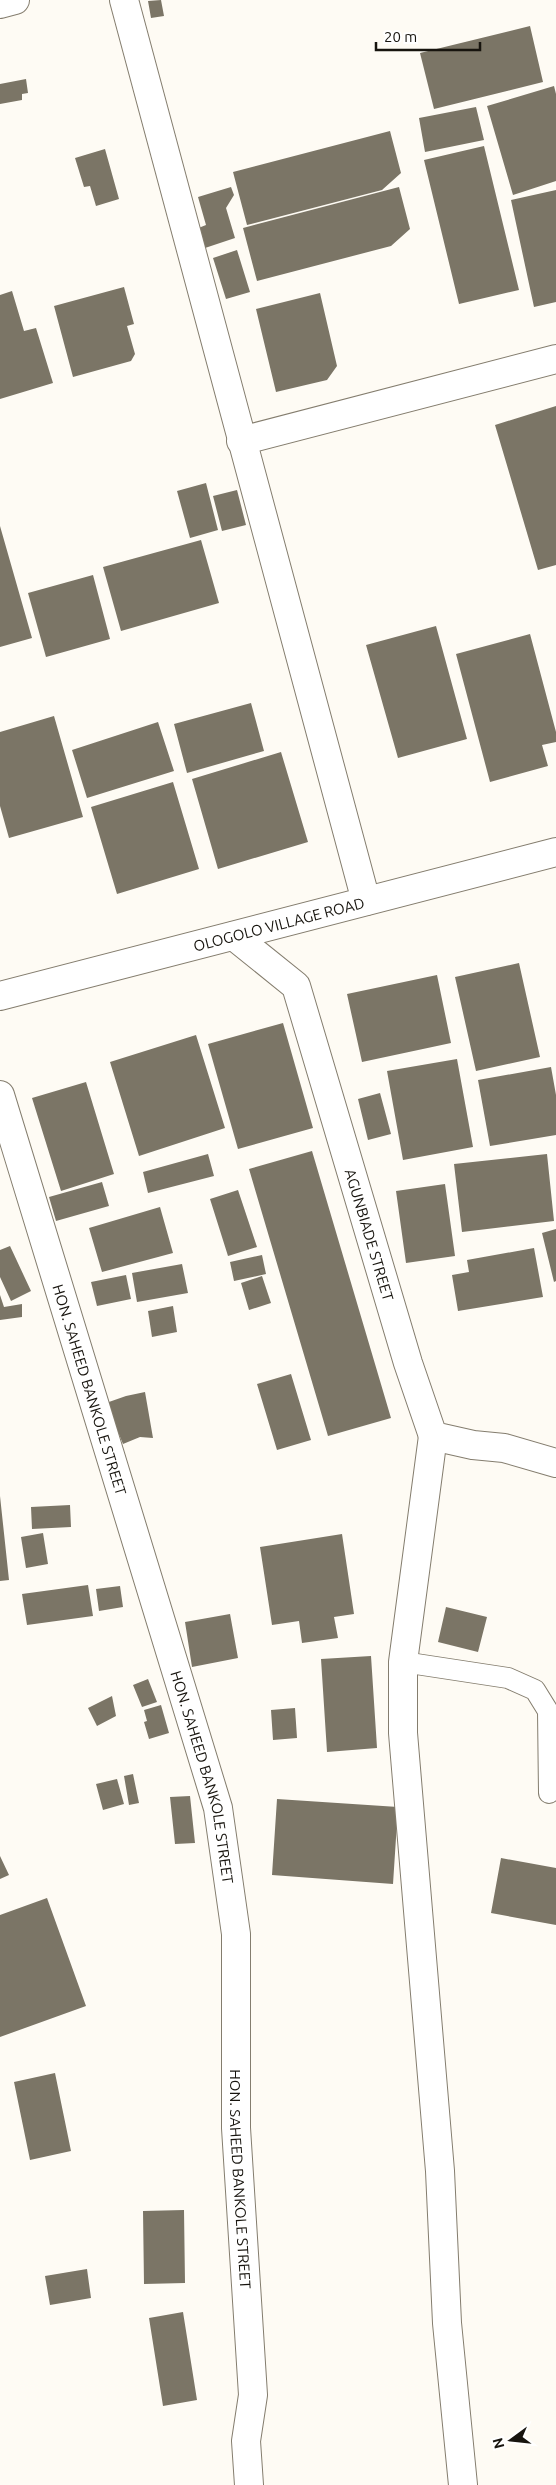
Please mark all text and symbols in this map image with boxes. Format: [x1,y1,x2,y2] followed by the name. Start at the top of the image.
[376,20,480,52] scale bar
[384,28,417,45] text: 20 m
[191,894,366,954] street label: OLOGOLO VILLAGE ROAD
[342,1167,398,1303] street label: AGUNBIADE STREET
[50,1282,130,1498] street label: HON. SAHEED BANKOLE STREET
[168,1668,237,1885] street label: HON. SAHEED BANKOLE STREET
[227,2069,255,2290] street label: HON. SAHEED BANKOLE STREET
[486,2415,536,2465] north arrow
[489,2436,508,2450] text: N

